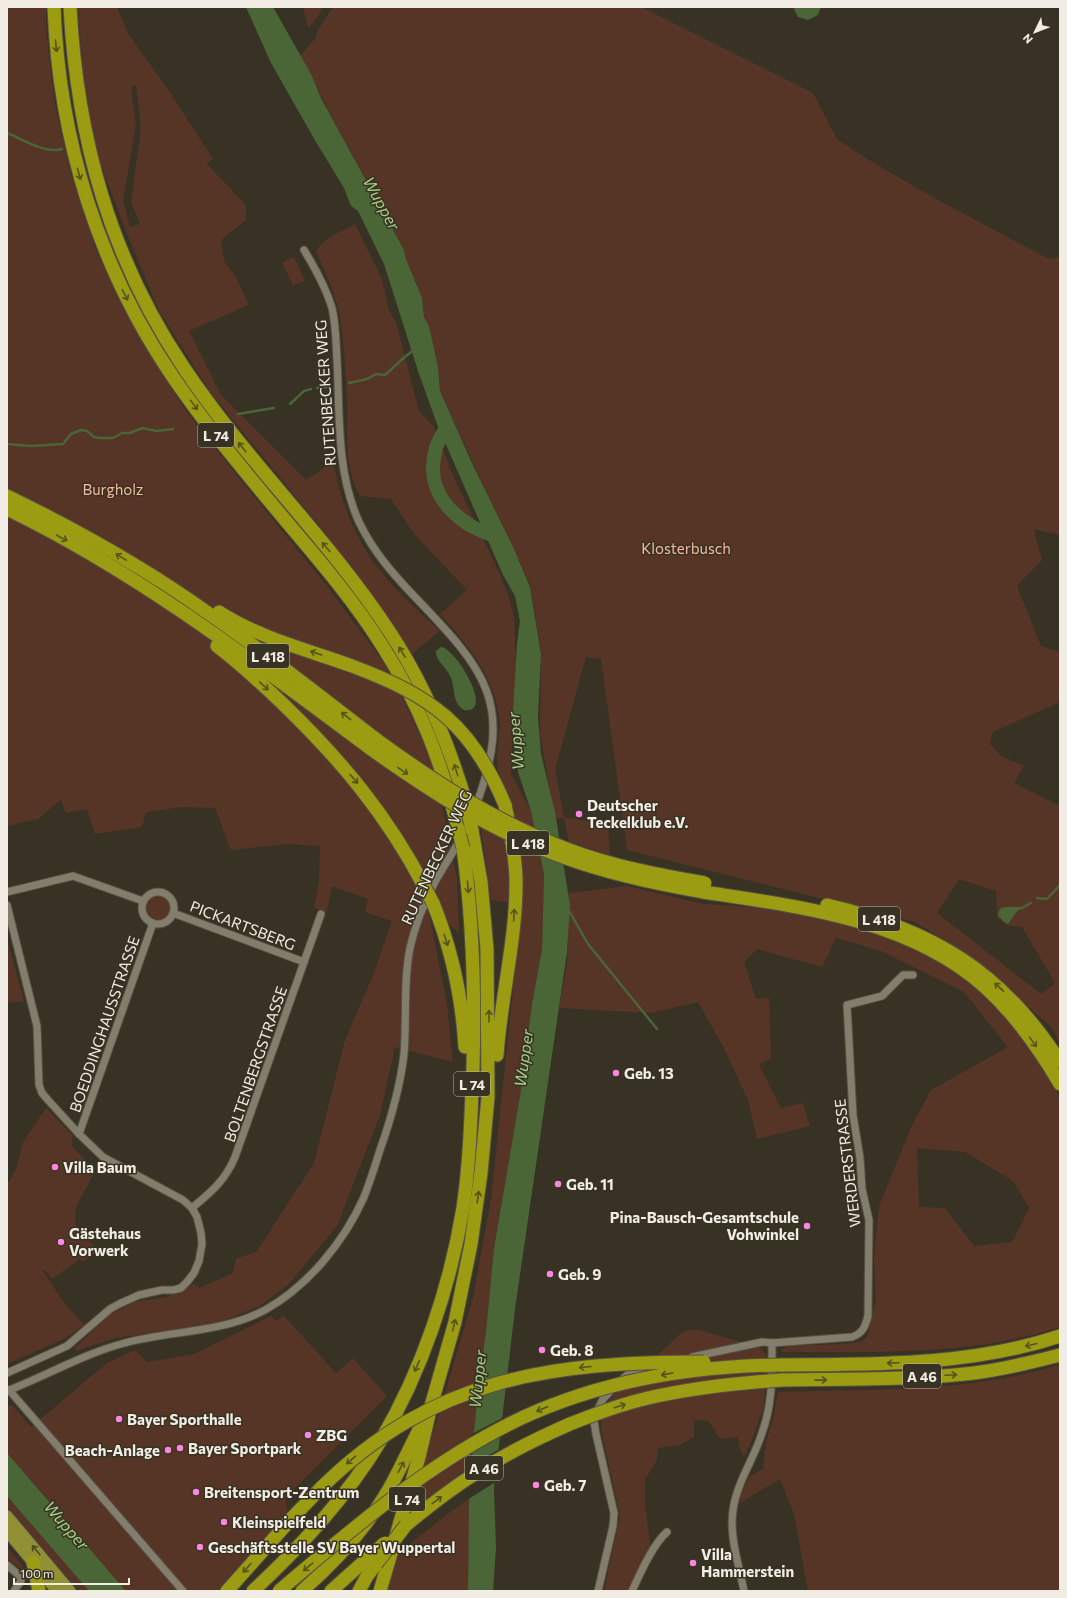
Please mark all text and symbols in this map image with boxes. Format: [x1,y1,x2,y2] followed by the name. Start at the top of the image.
[1015,12,1055,52] north arrow
[1020,32,1035,47] text: N
[53,39,60,52] one-way arrow
[76,167,83,180] one-way arrow
[360,173,405,234] water label: Wupper
[122,289,129,301] one-way arrow
[311,319,339,467] street label: RUTENBECKER WEG
[189,400,198,411] one-way arrow
[198,423,234,447] road number: L 74
[238,442,247,453] one-way arrow
[82,480,144,498] park label: Burgholz
[56,535,68,543] one-way arrow
[641,539,731,557] park label: Klosterbusch
[321,542,330,553] one-way arrow
[115,553,127,561] one-way arrow
[247,644,289,668] road number: L 418
[398,646,406,658] one-way arrow
[309,649,322,656] one-way arrow
[259,681,269,691] one-way arrow
[503,711,527,771] water label: Wupper
[341,712,352,720] one-way arrow
[452,764,459,777] one-way arrow
[397,767,408,775] one-way arrow
[349,774,358,785] one-way arrow
[397,787,475,927] street label: RUTENBECKER WEG
[587,796,689,831] place label: Deutscher Teckelklub e.V.
[574,809,584,819] marker: Deutscher Teckelklub e.V.
[507,831,549,855] road number: L 418
[464,880,471,893] one-way arrow
[188,897,298,953] street label: PICKARTSBERG
[858,907,900,931] road number: L 418
[510,909,517,922] one-way arrow
[65,933,143,1115] street label: BOEDDINGHAUSSTRASSE
[443,933,450,946] one-way arrow
[994,982,1004,992] one-way arrow
[220,984,290,1144] street label: BOLTENBERGSTRASSE
[485,1010,493,1023] one-way arrow
[510,1027,537,1088] water label: Wupper
[1029,1036,1037,1047] one-way arrow
[624,1064,674,1082] place label: Geb. 13
[611,1068,621,1078] marker: Geb. 13
[454,1072,490,1096] road number: L 74
[830,1098,864,1228] street label: WERDERSTRASSE
[63,1158,136,1176] place label: Villa Baum
[50,1162,60,1172] marker: Villa Baum
[566,1175,614,1193] place label: Geb. 11
[553,1179,563,1189] marker: Geb. 11
[474,1191,482,1204] one-way arrow
[610,1208,799,1243] place label: Pina-Bausch-Gesamtschule Vohwinkel
[802,1221,812,1231] marker: Pina-Bausch-Gesamtschule Vohwinkel
[69,1224,141,1259] place label: Gästehaus Vorwerk
[56,1237,66,1247] marker: Gästehaus Vorwerk
[558,1265,602,1283] place label: Geb. 9
[545,1269,555,1279] marker: Geb. 9
[451,1319,459,1332] one-way arrow
[550,1341,594,1359] place label: Geb. 8
[1025,1341,1038,1349] one-way arrow
[537,1345,547,1355] marker: Geb. 8
[465,1348,490,1409] water label: Wupper
[887,1359,900,1367] one-way arrow
[413,1360,420,1372] one-way arrow
[579,1363,592,1370] one-way arrow
[903,1364,941,1388] road number: A 46
[661,1370,674,1378] one-way arrow
[944,1371,957,1378] one-way arrow
[814,1376,827,1384] one-way arrow
[613,1402,626,1409] one-way arrow
[537,1406,549,1414] one-way arrow
[127,1410,242,1428] place label: Bayer Sporthalle
[114,1414,124,1424] marker: Bayer Sporthalle
[316,1426,347,1444] place label: ZBG
[303,1430,313,1440] marker: ZBG
[188,1439,302,1457] place label: Bayer Sportpark
[65,1441,160,1459] place label: Beach-Anlage
[175,1443,185,1453] marker: Bayer Sportpark
[163,1445,173,1455] marker: Beach-Anlage
[346,1456,357,1465] one-way arrow
[465,1456,503,1480] road number: A 46
[398,1461,405,1473] one-way arrow
[544,1476,587,1494] place label: Geb. 7
[531,1480,541,1490] marker: Geb. 7
[204,1483,359,1501] place label: Breitensport-Zentrum
[191,1487,201,1497] marker: Breitensport-Zentrum
[389,1487,425,1511] road number: L 74
[431,1496,442,1505] one-way arrow
[41,1497,94,1554] water label: Wupper
[232,1513,326,1531] place label: Kleinspielfeld
[219,1517,229,1527] marker: Kleinspielfeld
[208,1538,455,1556] place label: Geschäftsstelle SV Bayer Wuppertal
[195,1542,205,1552] marker: Geschäftsstelle SV Bayer Wuppertal
[31,1545,40,1556] one-way arrow
[701,1545,794,1580] place label: Villa Hammerstein
[688,1558,698,1568] marker: Villa Hammerstein
[14,1560,129,1586] scale bar
[302,1562,313,1571] one-way arrow
[242,1563,252,1573] one-way arrow
[20,1566,54,1580] text: 100 m

